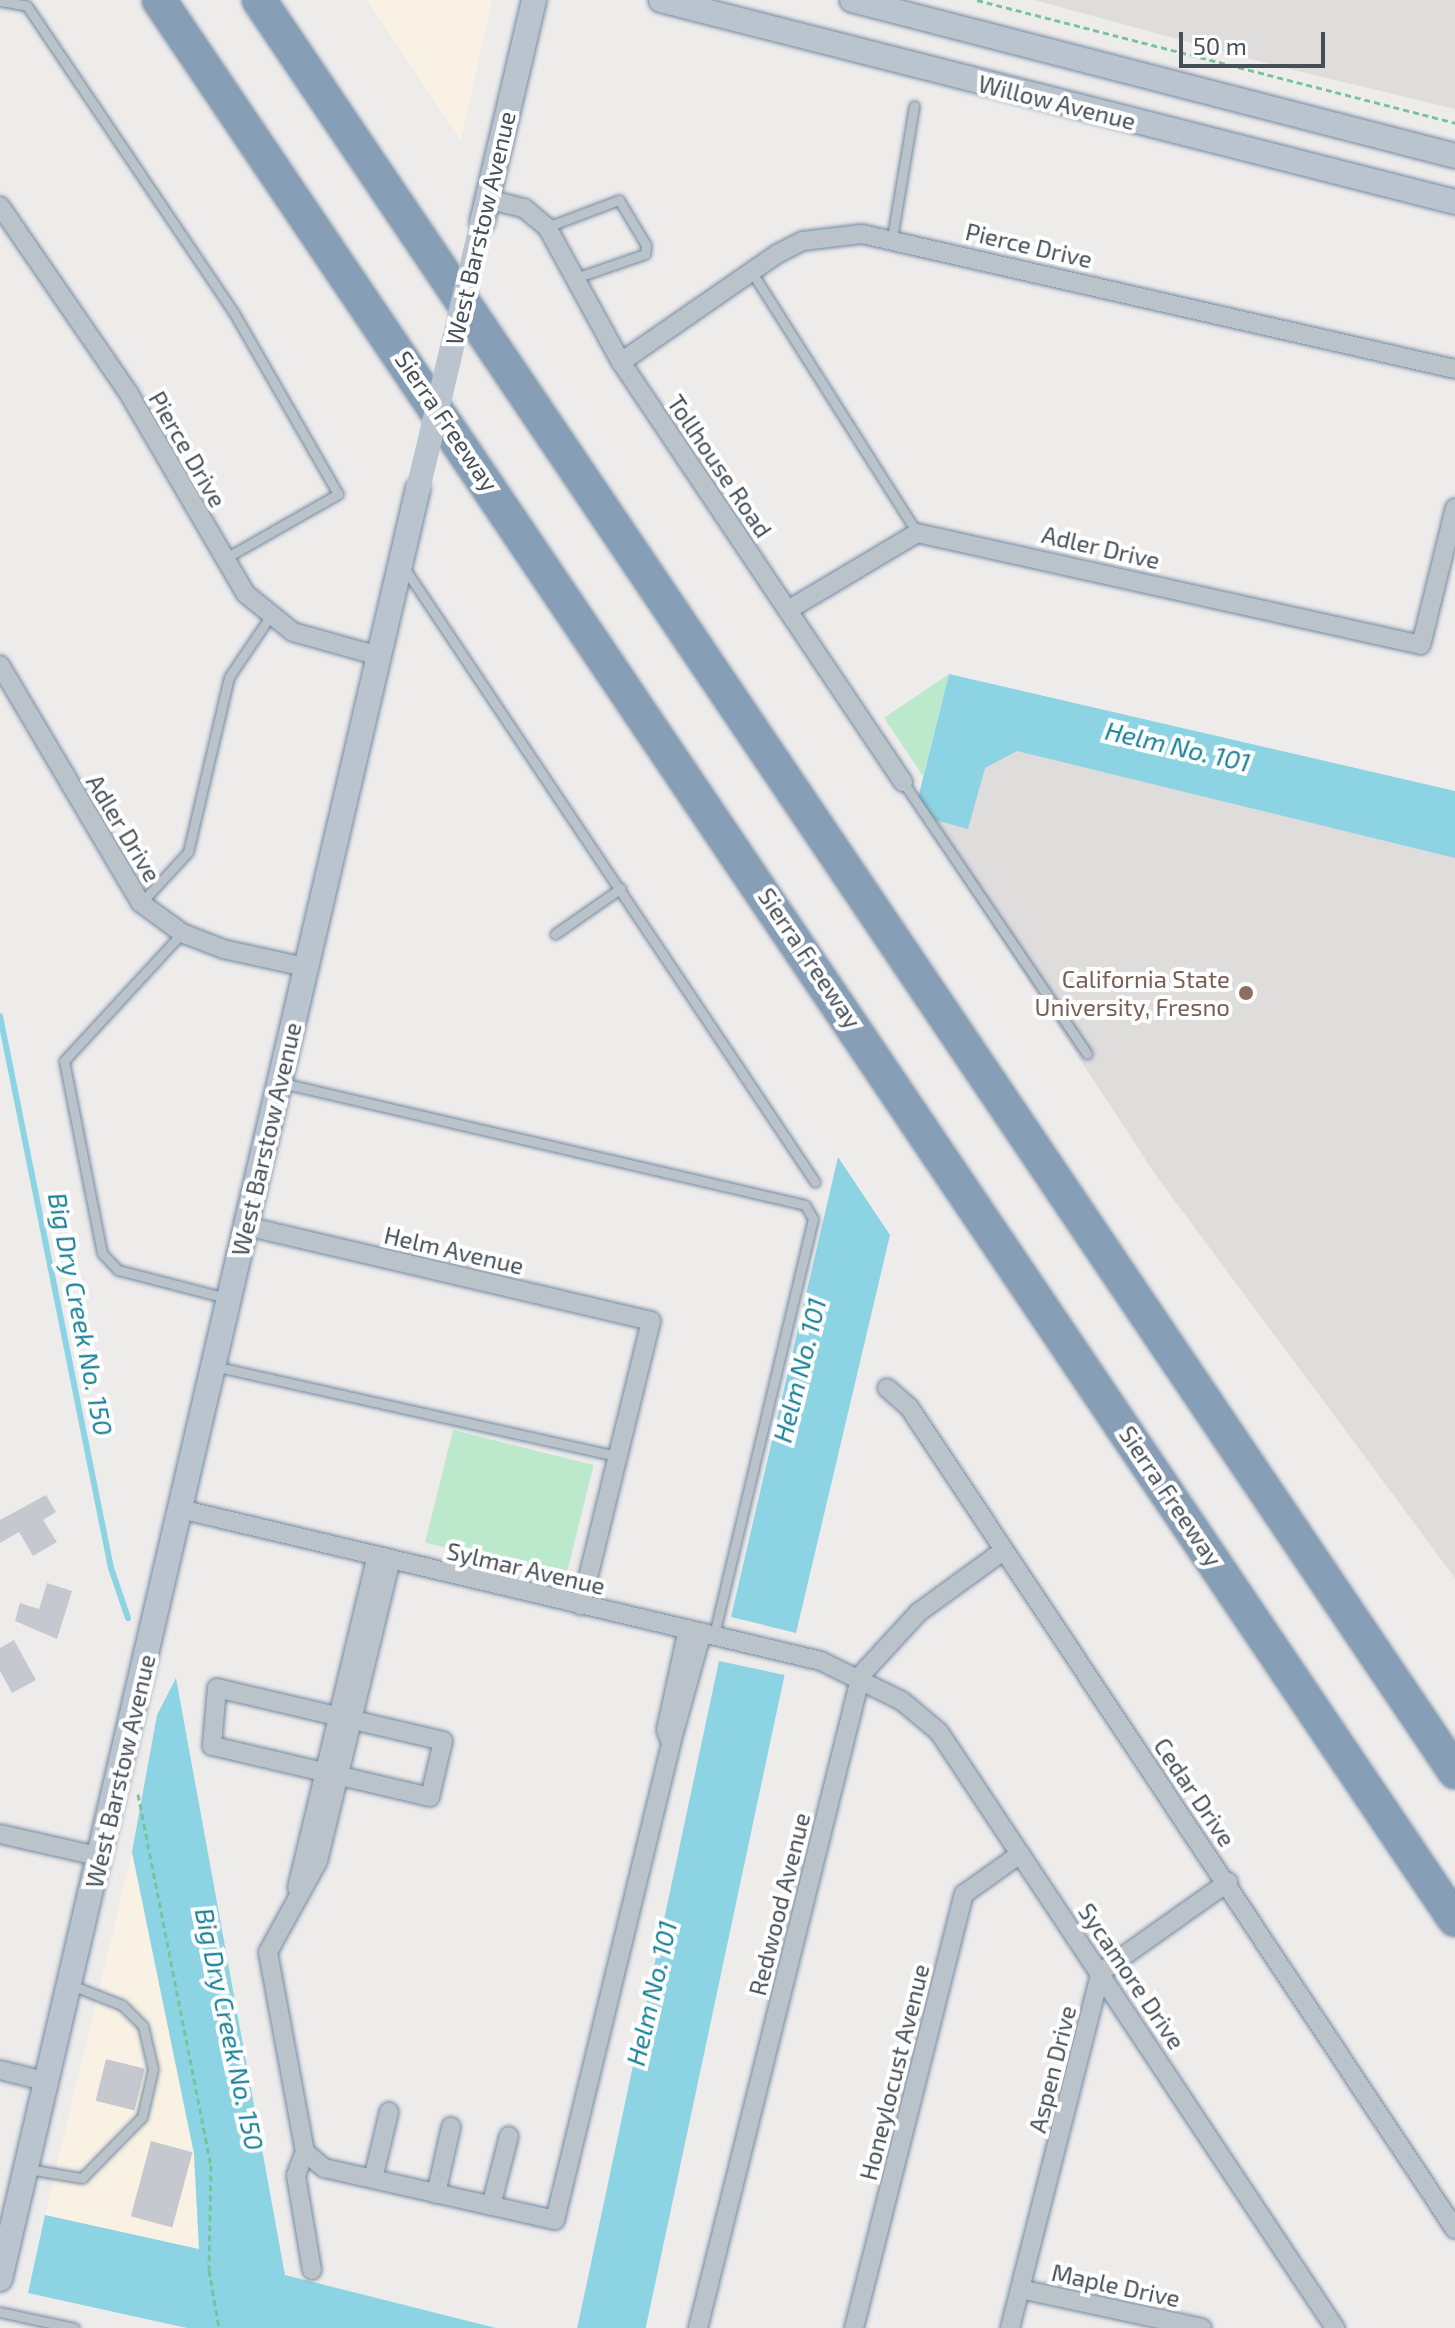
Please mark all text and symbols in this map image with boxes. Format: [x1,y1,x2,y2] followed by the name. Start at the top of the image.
[1183,16,1329,66] scale bar
[1193,31,1247,60] text: 50 m
[975,68,1139,136] street label: Willow Avenue
[439,108,521,348] street label: West Barstow Avenue
[963,216,1095,274] street label: Pierce Drive
[389,345,505,497] street label: Sierra Freeway
[143,386,233,512] street label: Pierce Drive
[662,389,778,543] street label: Tollhouse Road
[1039,519,1163,575] street label: Adler Drive
[1102,714,1254,778] water label: Helm No. 101
[81,769,167,887] street label: Adler Drive
[752,882,868,1034] street label: Sierra Freeway
[1034,965,1230,1021] place label: California State University, Fresno
[1237,984,1255,1002] marker: California State University, Fresno
[225,1019,307,1259] street label: West Barstow Avenue
[42,1190,120,1438] water label: Big Dry Creek No. 150
[381,1220,527,1280] street label: Helm Avenue
[766,1294,832,1446] water label: Helm No. 101
[1113,1420,1229,1572] street label: Sierra Freeway
[443,1536,609,1600] street label: Sylmar Avenue
[79,1651,161,1891] street label: West Barstow Avenue
[1148,1732,1242,1852] street label: Cedar Drive
[742,1809,816,1999] street label: Redwood Avenue
[1073,1898,1191,2054] street label: Sycamore Drive
[189,1905,271,2153] water label: Big Dry Creek No. 150
[619,1917,683,2069] water label: Helm No. 101
[853,1961,935,2183] street label: Honeylocust Avenue
[1022,2002,1082,2136] street label: Aspen Drive
[1049,2257,1183,2313] street label: Maple Drive

